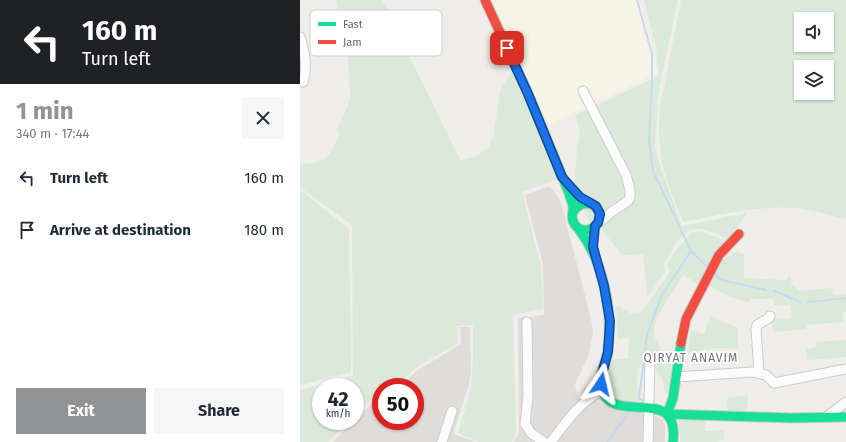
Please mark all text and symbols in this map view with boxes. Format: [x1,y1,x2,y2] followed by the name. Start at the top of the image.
[310,10,442,56] legend
[794,12,834,100] map controls
[794,12,834,52] button: sound
[82,14,157,47] text: 160 m
[16,16,68,68] icon: left
[343,18,363,31] text: Fast
[490,31,524,65] pin
[343,36,362,49] text: Jam
[496,37,518,59] icon: arrive
[82,48,151,70] text: Turn left
[794,60,834,100] button: layers
[16,97,74,125] text: 1 min
[242,97,284,139] button: close
[16,126,89,141] text: 340 m · 17:44
[16,167,38,189] icon: left
[50,169,108,187] text: Turn left
[244,169,284,187] text: 160 m
[16,219,38,241] icon: arrive
[50,221,191,239] text: Arrive at destination
[244,221,284,239] text: 180 m
[644,351,738,365] district label: QIRYAT ANAVIM
[580,363,622,405] position arrow
[372,378,424,430] speed limit sign: 50
[327,387,349,411] text: 42
[16,388,146,434] button: Exit
[154,388,284,434] button: Share
[326,408,350,420] text: km/h

